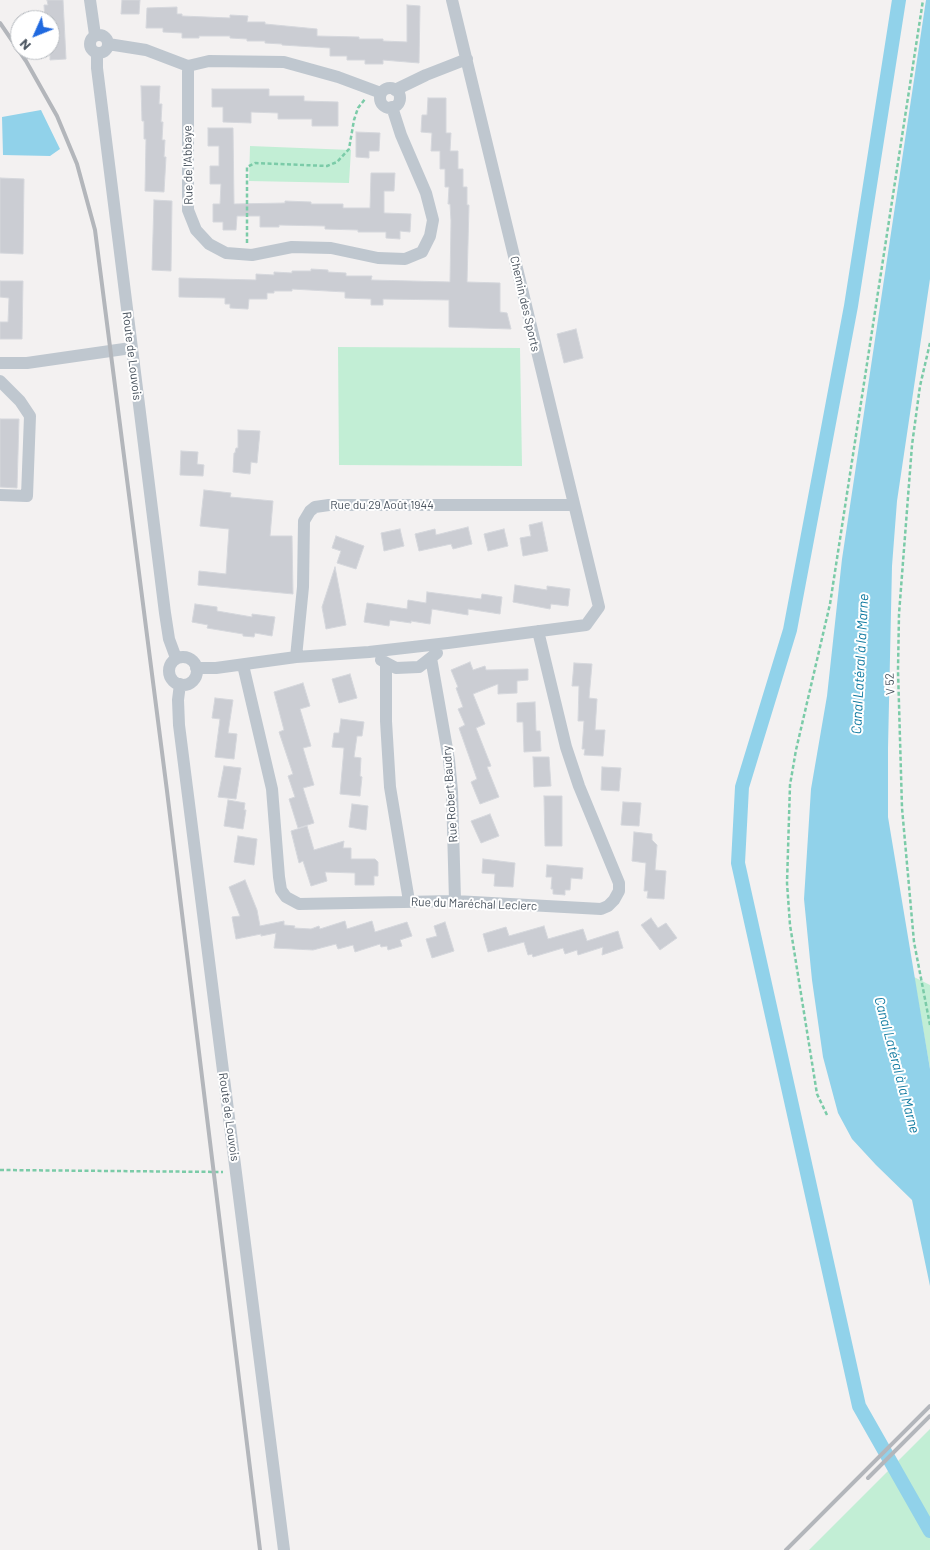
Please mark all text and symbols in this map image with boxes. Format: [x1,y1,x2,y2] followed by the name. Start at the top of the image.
[10,10,60,60] north arrow
[15,36,34,54] text: N
[180,125,196,205] street label: Rue de l'Abbaye
[507,255,543,353] street label: Chemin des Sports
[119,311,145,401] street label: Route de Louvois
[330,498,434,512] street label: Rue du 29 Août 1944
[848,593,872,735] water label: Canal Latéral à la Marne
[882,673,898,695] street label: V 52
[439,745,461,843] street label: Rue Robert Baudry
[411,895,537,913] street label: Rue du Maréchal Leclerc
[871,995,923,1135] water label: Canal Latéral à la Marne
[216,1072,242,1162] street label: Route de Louvois

